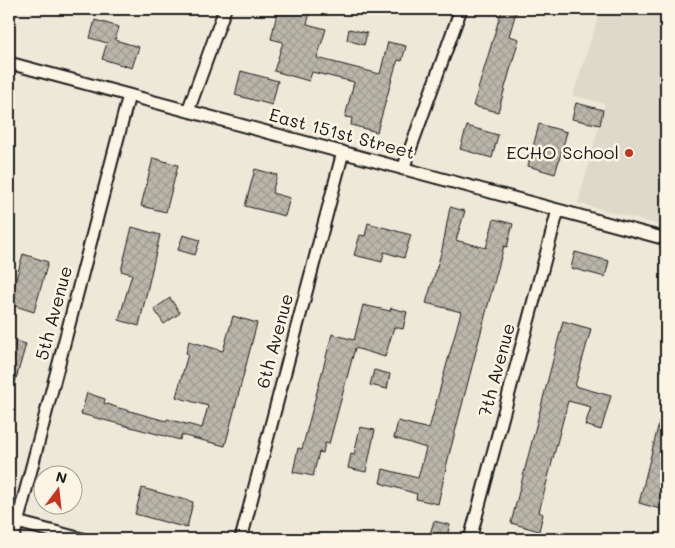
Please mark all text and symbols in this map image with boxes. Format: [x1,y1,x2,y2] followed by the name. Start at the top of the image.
[267,102,418,164] street label: East 151st Street
[506,140,619,164] place label: ECHO School
[623,147,635,159] marker: ECHO School
[29,263,77,363] street label: 5th Avenue
[250,291,298,391] street label: 6th Avenue
[472,320,520,419] street label: 7th Avenue
[32,466,82,516] north arrow
[54,466,69,488] text: N

